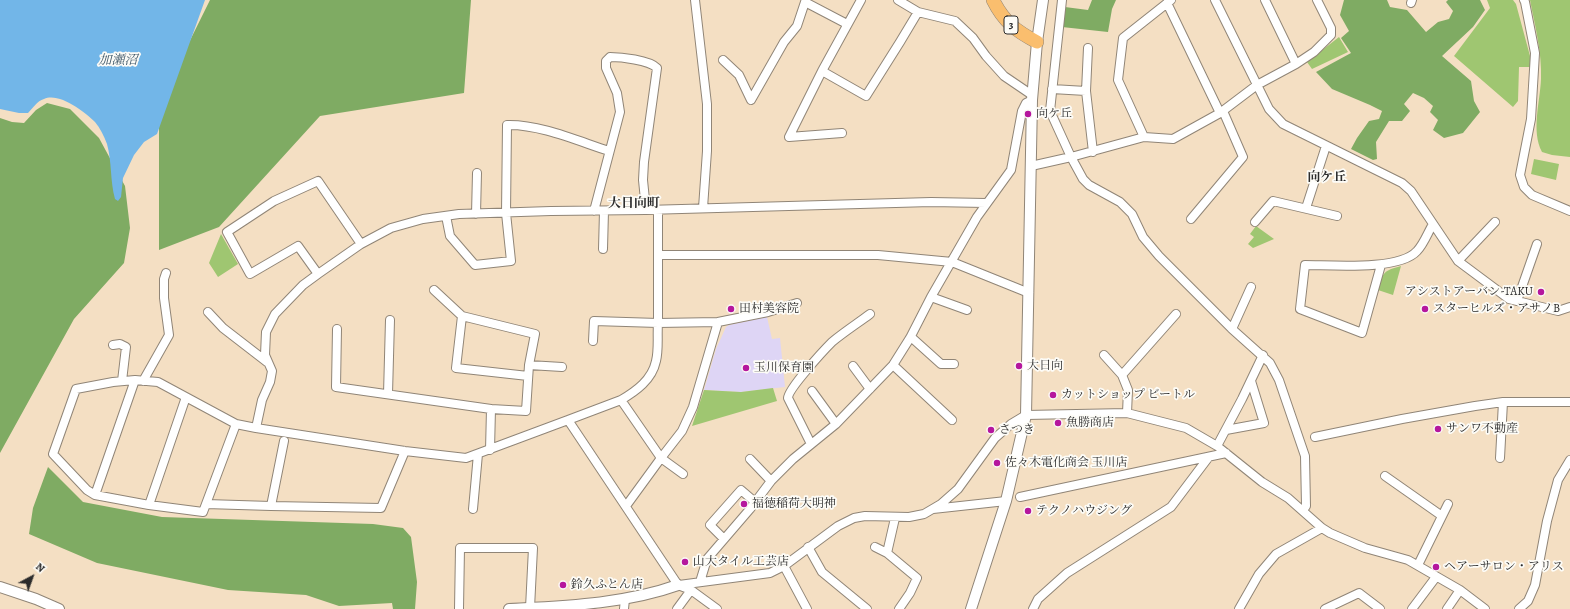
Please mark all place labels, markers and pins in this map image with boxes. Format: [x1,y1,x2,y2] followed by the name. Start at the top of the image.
[1036,107,1072,121] place label: 向ケ丘
[1023,109,1033,119] marker: 向ケ丘
[1405,285,1533,299] place label: アシストアーバン-TAKU
[1536,287,1546,297] marker: アシストアーバン-TAKU
[739,302,799,316] place label: 田村美容院
[1433,302,1560,316] place label: スターヒルズ・アサノB
[726,304,736,314] marker: 田村美容院
[1420,304,1430,314] marker: スターヒルズ・アサノB
[1027,359,1063,373] place label: 大日向
[754,361,814,375] place label: 玉川保育園
[1014,361,1024,371] marker: 大日向
[741,363,751,373] marker: 玉川保育園
[1061,388,1195,402] place label: カットショップ ビートル
[1048,390,1058,400] marker: カットショップ ビートル
[1066,416,1114,430] place label: 魚勝商店
[1053,418,1063,428] marker: 魚勝商店
[1446,422,1518,436] place label: サンワ不動産
[999,423,1035,437] place label: さつき
[1433,424,1443,434] marker: サンワ不動産
[986,425,996,435] marker: さつき
[1005,456,1127,470] place label: 佐々木電化商会 玉川店
[992,458,1002,468] marker: 佐々木電化商会 玉川店
[752,497,836,511] place label: 福徳稲荷大明神
[739,499,749,509] marker: 福徳稲荷大明神
[1036,504,1132,518] place label: テクノハウジング
[1023,506,1033,516] marker: テクノハウジング
[693,555,789,569] place label: 山大タイル工芸店
[680,557,690,567] marker: 山大タイル工芸店
[1444,560,1564,574] place label: ヘアーサロン・アリス
[1431,562,1441,572] marker: ヘアーサロン・アリス
[571,578,643,592] place label: 鈴久ふとん店
[558,580,568,590] marker: 鈴久ふとん店

